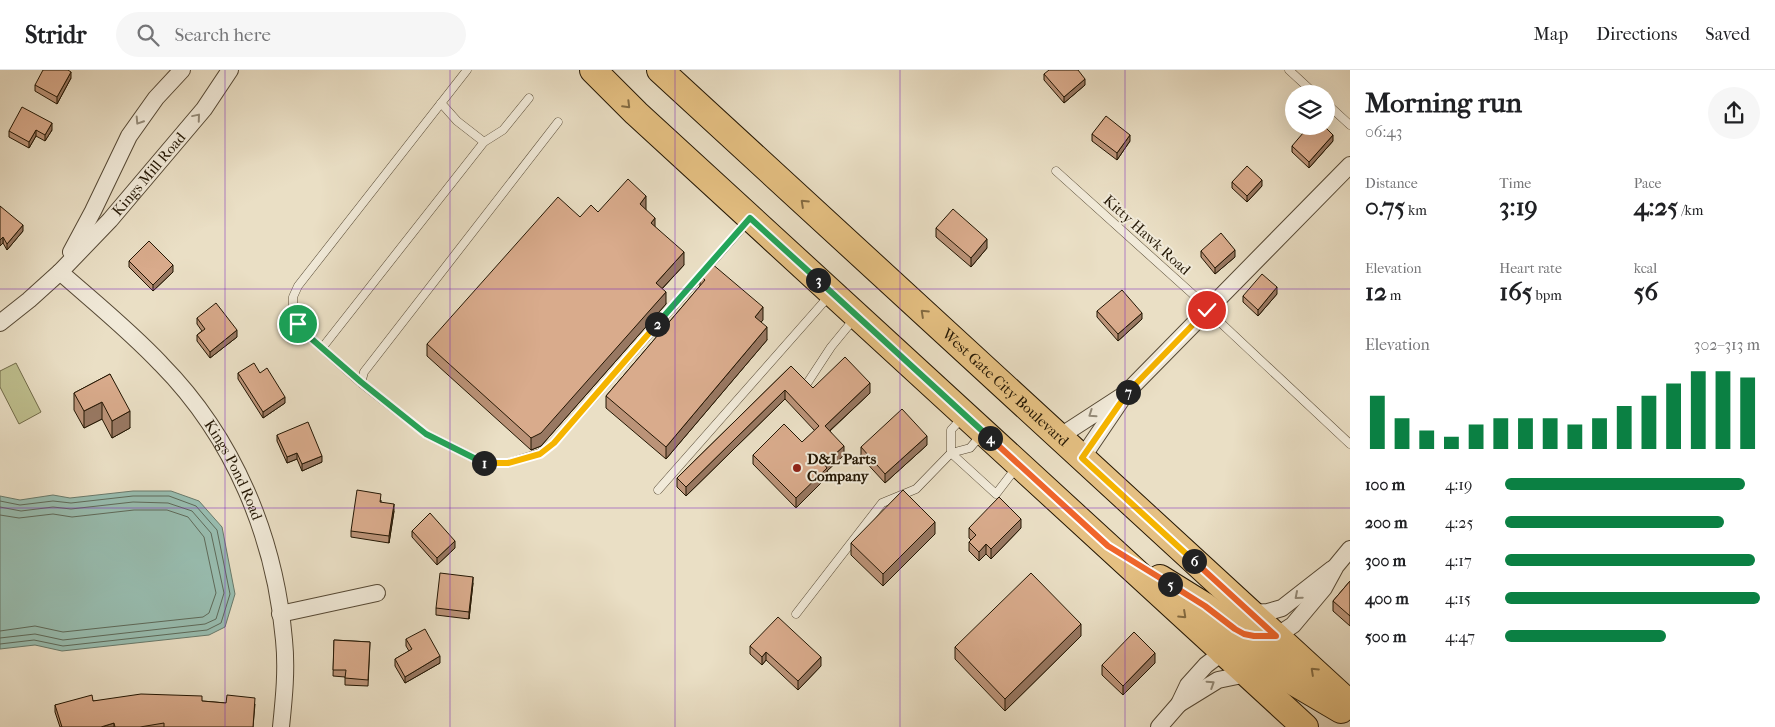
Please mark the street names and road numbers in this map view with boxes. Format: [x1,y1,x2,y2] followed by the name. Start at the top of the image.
[108,128,190,220] street label: Kings Mill Road
[1100,191,1195,279] street label: Kitty Hawk Road
[938,324,1073,451] street label: West Gate City Boulevard
[200,416,267,523] street label: Kings Pond Road

